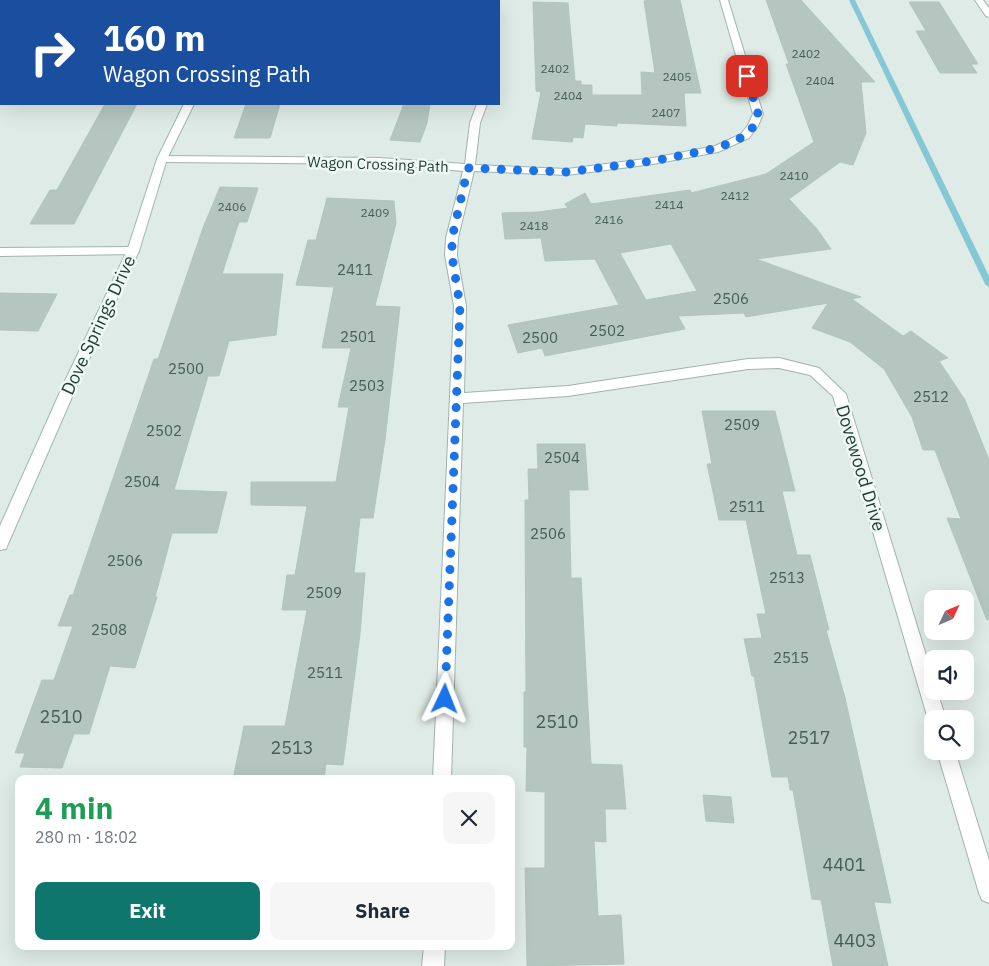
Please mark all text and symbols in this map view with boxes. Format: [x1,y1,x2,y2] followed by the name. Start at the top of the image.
[103,15,206,61] text: 160 m
[20,20,85,85] icon: right
[792,46,820,61] house number: 2402
[726,55,768,97] pin
[103,59,311,88] text: Wagon Crossing Path
[541,61,569,76] house number: 2402
[733,62,761,90] icon: arrive
[663,69,691,84] house number: 2405
[806,73,834,88] house number: 2404
[554,88,582,103] house number: 2404
[652,105,680,120] house number: 2407
[307,152,449,176] street label: Wagon Crossing Path
[780,168,808,183] house number: 2410
[721,188,749,203] house number: 2412
[655,197,683,212] house number: 2414
[218,199,246,214] house number: 2406
[361,205,389,220] house number: 2409
[595,212,623,227] house number: 2416
[520,218,548,233] house number: 2418
[56,251,140,398] street label: Dove Springs Drive
[337,260,373,279] house number: 2411
[713,289,749,308] house number: 2506
[589,321,625,340] house number: 2502
[340,327,376,346] house number: 2501
[522,328,558,347] house number: 2500
[168,359,204,378] house number: 2500
[349,376,385,395] house number: 2503
[913,387,949,406] house number: 2512
[831,402,891,534] street label: Dovewood Drive
[724,415,760,434] house number: 2509
[146,421,182,440] house number: 2502
[544,448,580,467] house number: 2504
[124,472,160,491] house number: 2504
[729,497,765,516] house number: 2511
[530,524,566,543] house number: 2506
[107,551,143,570] house number: 2506
[769,568,805,587] house number: 2513
[306,583,342,602] house number: 2509
[924,590,974,640] north arrow
[924,590,974,760] map controls
[91,620,127,639] house number: 2508
[773,648,809,667] house number: 2515
[924,650,974,700] button: sound
[307,663,343,682] house number: 2511
[418,672,470,724] position arrow
[39,705,83,728] house number: 2510
[535,710,579,733] house number: 2510
[924,710,974,760] button: search
[787,726,831,749] house number: 2517
[270,736,314,759] house number: 2513
[35,788,113,827] text: 4 min
[443,792,495,844] button: close
[35,827,137,847] text: 280 m · 18:02
[822,853,866,876] house number: 4401
[35,882,260,940] button: Exit
[270,882,495,940] button: Share
[833,929,877,952] house number: 4403

